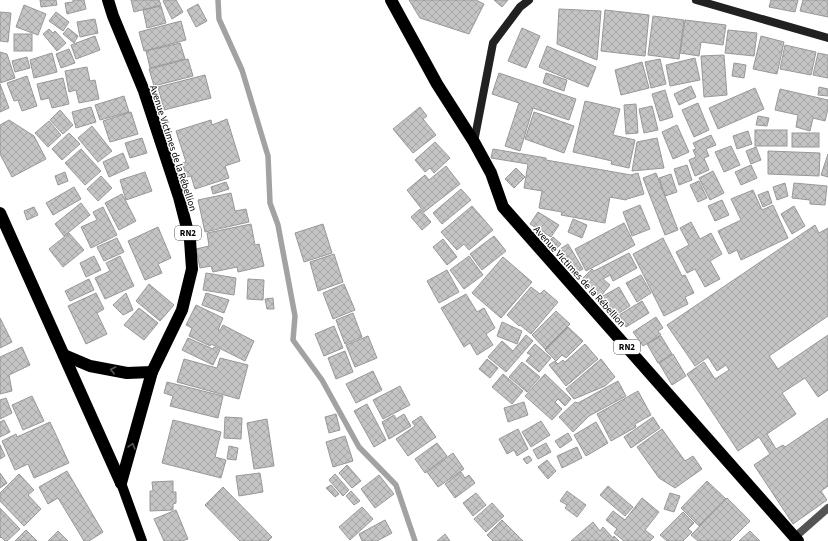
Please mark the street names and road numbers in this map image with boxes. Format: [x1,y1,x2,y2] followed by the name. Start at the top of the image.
[146,83,200,213] street label: Avenue Victimes de la Rébellion
[530,223,629,330] street label: Avenue Victimes de la Rébellion
[175,226,201,240] road number: RN2
[614,340,640,354] road number: RN2

